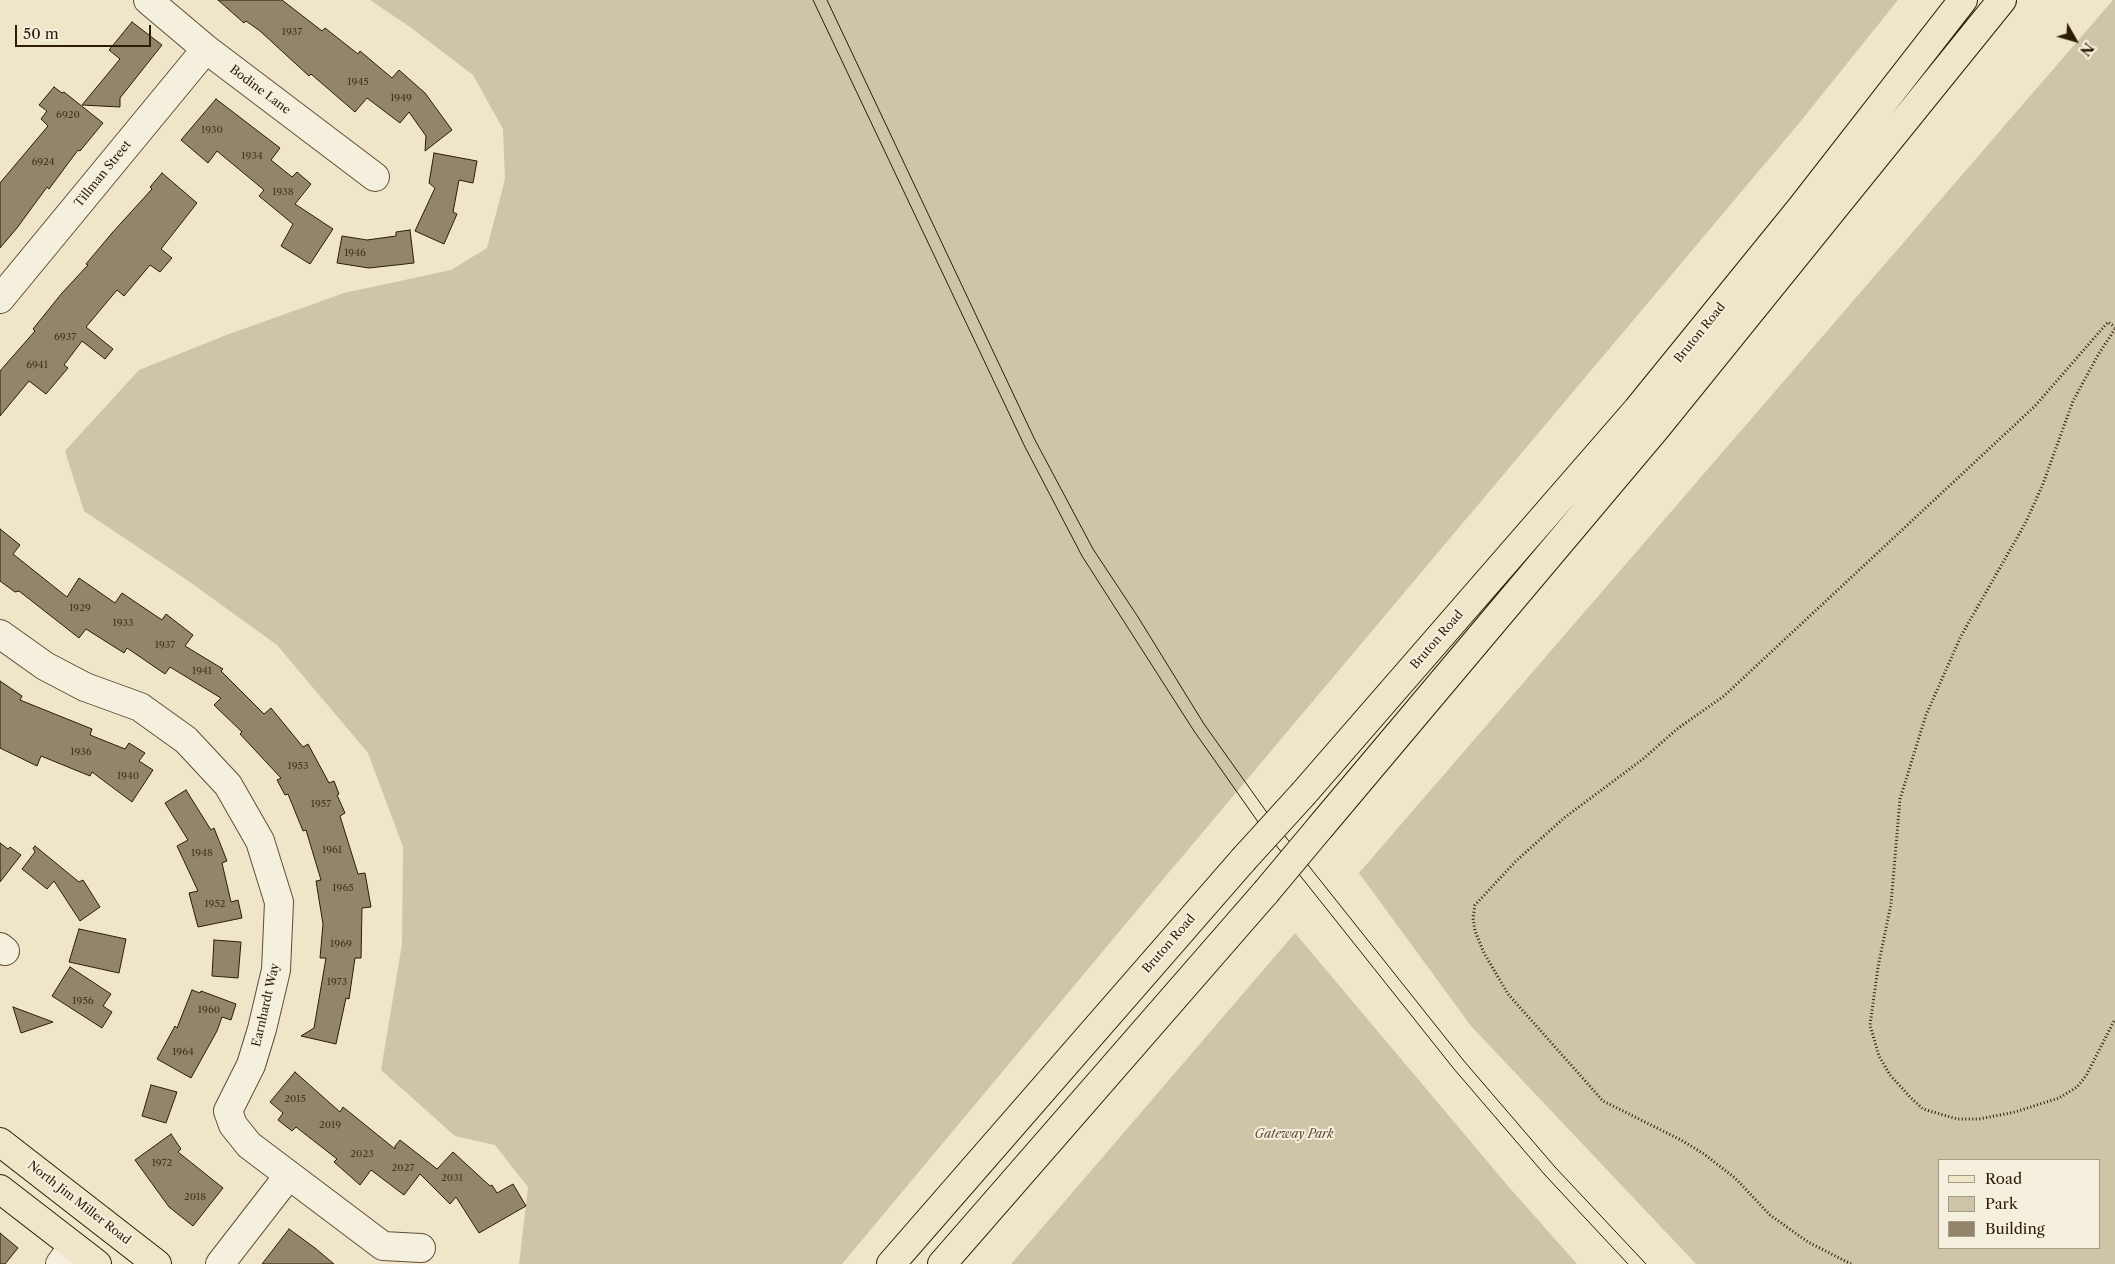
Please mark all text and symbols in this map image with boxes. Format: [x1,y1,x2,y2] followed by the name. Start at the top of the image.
[18,15,154,47] scale bar
[2050,15,2100,65] north arrow
[23,24,59,43] text: 50 m
[282,26,302,38] house number: 1937
[2076,39,2098,60] text: N
[227,62,293,118] street label: Bodine Lane
[347,76,369,88] house number: 1945
[390,92,412,104] house number: 1949
[56,109,80,121] house number: 6920
[201,124,223,136] house number: 1930
[72,138,134,210] street label: Tillman Street
[241,150,263,162] house number: 1934
[31,156,55,168] house number: 6924
[272,186,294,198] house number: 1938
[344,247,366,259] house number: 1946
[1672,300,1728,366] street label: Bruton Road
[54,331,76,343] house number: 6937
[26,359,48,371] house number: 6941
[69,602,91,614] house number: 1929
[1408,608,1466,672] street label: Bruton Road
[112,617,134,629] house number: 1933
[155,639,175,651] house number: 1937
[192,665,212,677] house number: 1941
[70,746,92,758] house number: 1936
[288,760,308,772] house number: 1953
[117,770,139,782] house number: 1940
[311,798,331,810] house number: 1957
[322,844,342,856] house number: 1961
[191,847,213,859] house number: 1948
[332,882,354,894] house number: 1965
[204,898,226,910] house number: 1952
[1140,912,1198,976] street label: Bruton Road
[330,938,352,950] house number: 1969
[249,962,283,1048] street label: Earnhardt Way
[327,976,347,988] house number: 1973
[72,995,94,1007] house number: 1956
[198,1004,220,1016] house number: 1960
[172,1046,194,1058] house number: 1964
[284,1093,306,1105] house number: 2015
[319,1119,341,1131] house number: 2019
[1254,1128,1334,1142] park label: Gateway Park
[350,1148,374,1160] house number: 2023
[152,1157,172,1169] house number: 1972
[25,1158,133,1248] street label: North Jim Miller Road
[1938,1159,2100,1249] legend
[392,1162,414,1174] house number: 2027
[1985,1169,2022,1188] text: Road
[441,1172,463,1184] house number: 2031
[184,1191,206,1203] house number: 2018
[1985,1194,2018,1213] text: Park
[1985,1219,2045,1238] text: Building

